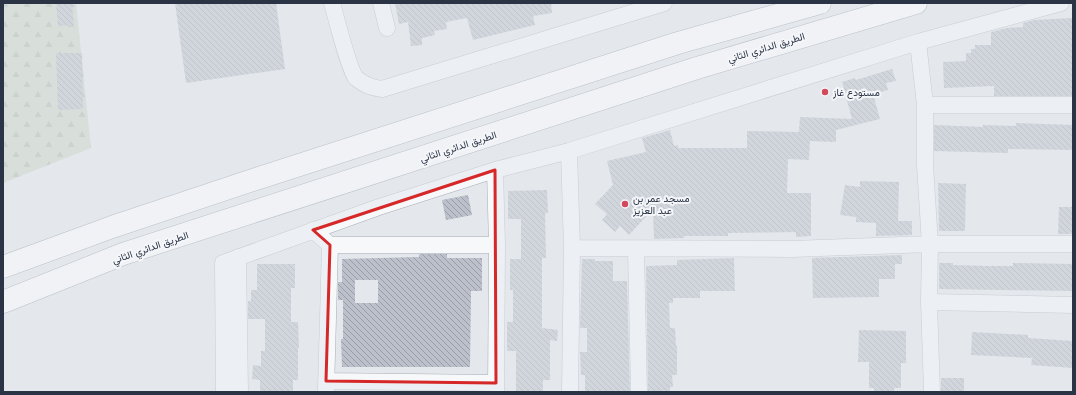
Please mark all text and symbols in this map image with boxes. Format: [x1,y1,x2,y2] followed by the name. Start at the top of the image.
[726,30,807,67] street label: الطريق الدائري الثاني
[832,86,880,99] place label: مستودع غاز
[820,87,830,97] marker: مستودع غاز
[418,128,499,167] street label: الطريق الدائري الثاني
[632,192,690,217] place label: مسجد عمر بن عبد العزيز
[620,199,630,209] marker: مسجد عمر بن عبد العزيز
[110,228,191,269] street label: الطريق الدائري الثاني

